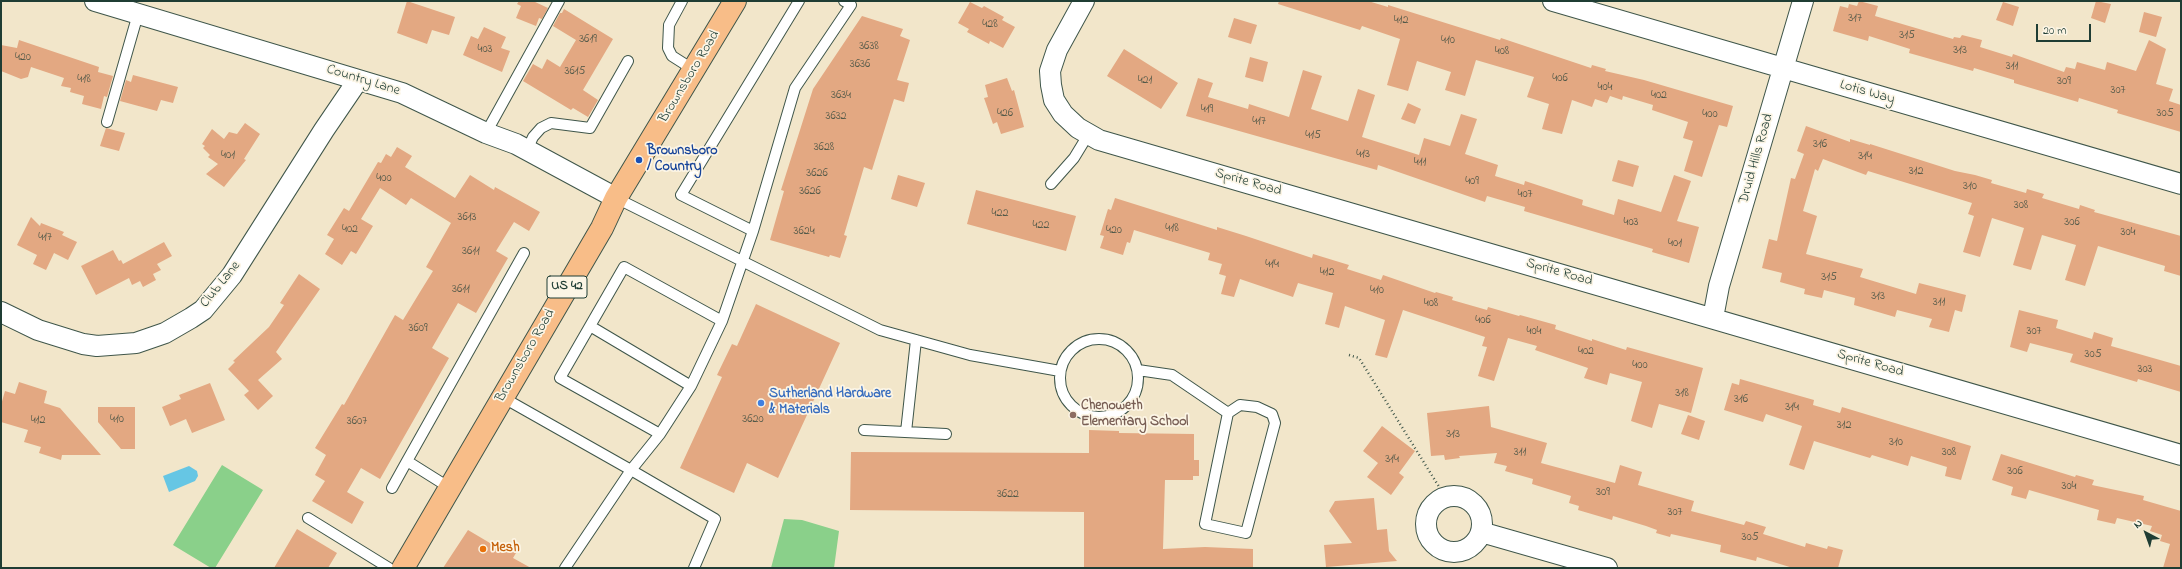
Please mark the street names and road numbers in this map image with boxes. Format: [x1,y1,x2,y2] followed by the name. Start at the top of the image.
[656,28,724,126] street label: Brownsboro Road
[324,62,402,100] street label: Country Lane
[1838,77,1896,109] street label: Lotis Way
[1736,112,1778,206] street label: Druid Hills Road
[1213,165,1283,201] street label: Sprite Road
[1524,255,1594,291] street label: Sprite Road
[197,258,245,312] street label: Club Lane
[547,276,587,298] road number: US 42
[493,307,559,405] street label: Brownsboro Road
[1835,346,1905,382] street label: Sprite Road

